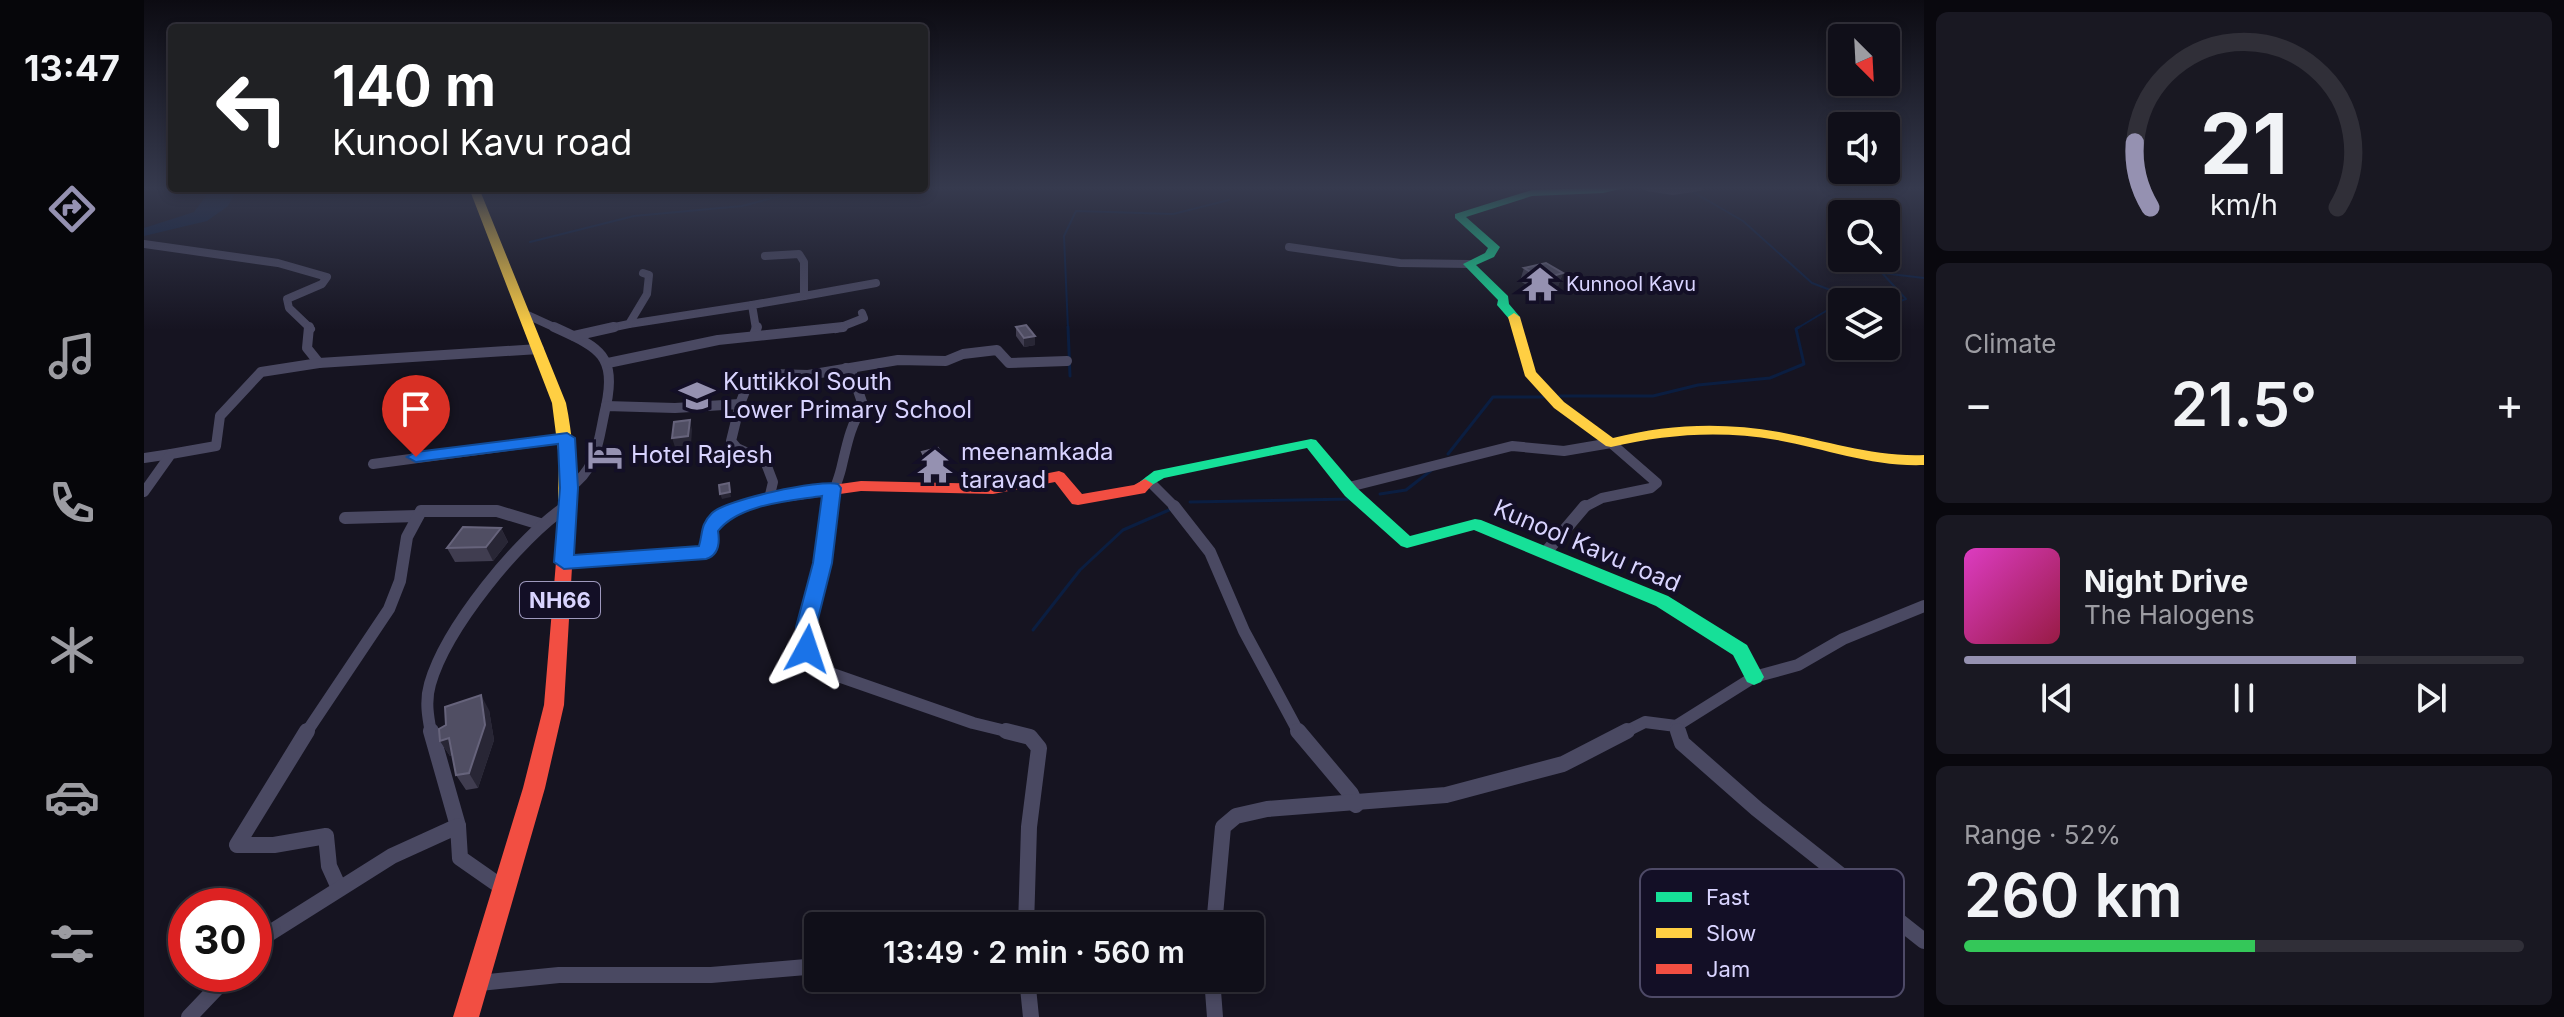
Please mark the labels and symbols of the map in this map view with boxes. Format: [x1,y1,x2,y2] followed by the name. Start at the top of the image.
[1828,24,1900,96] north arrow
[1521,265,1559,303] temple icon: Kunnool Kavu
[1566,272,1696,296] place label: Kunnool Kavu
[723,367,972,424] place label: Kuttikkol South Lower Primary School
[382,375,450,457] pin
[678,377,716,415] school or university icon: Kuttikkol South Lower Primary School
[586,436,624,474] hotel icon: Hotel Rajesh
[961,437,1114,494] place label: meenamkada taravad
[631,440,773,469] place label: Hotel Rajesh
[916,447,954,485] temple icon: meenamkada taravad
[1489,493,1685,598] street label: Kunool Kavu road
[520,582,600,618] road number: NH66
[765,607,849,691] position arrow
[1640,869,1904,997] legend
[1706,884,1750,910] text: Fast
[168,888,272,992] speed limit sign: 30
[1706,920,1756,946] text: Slow
[1706,956,1750,982] text: Jam

